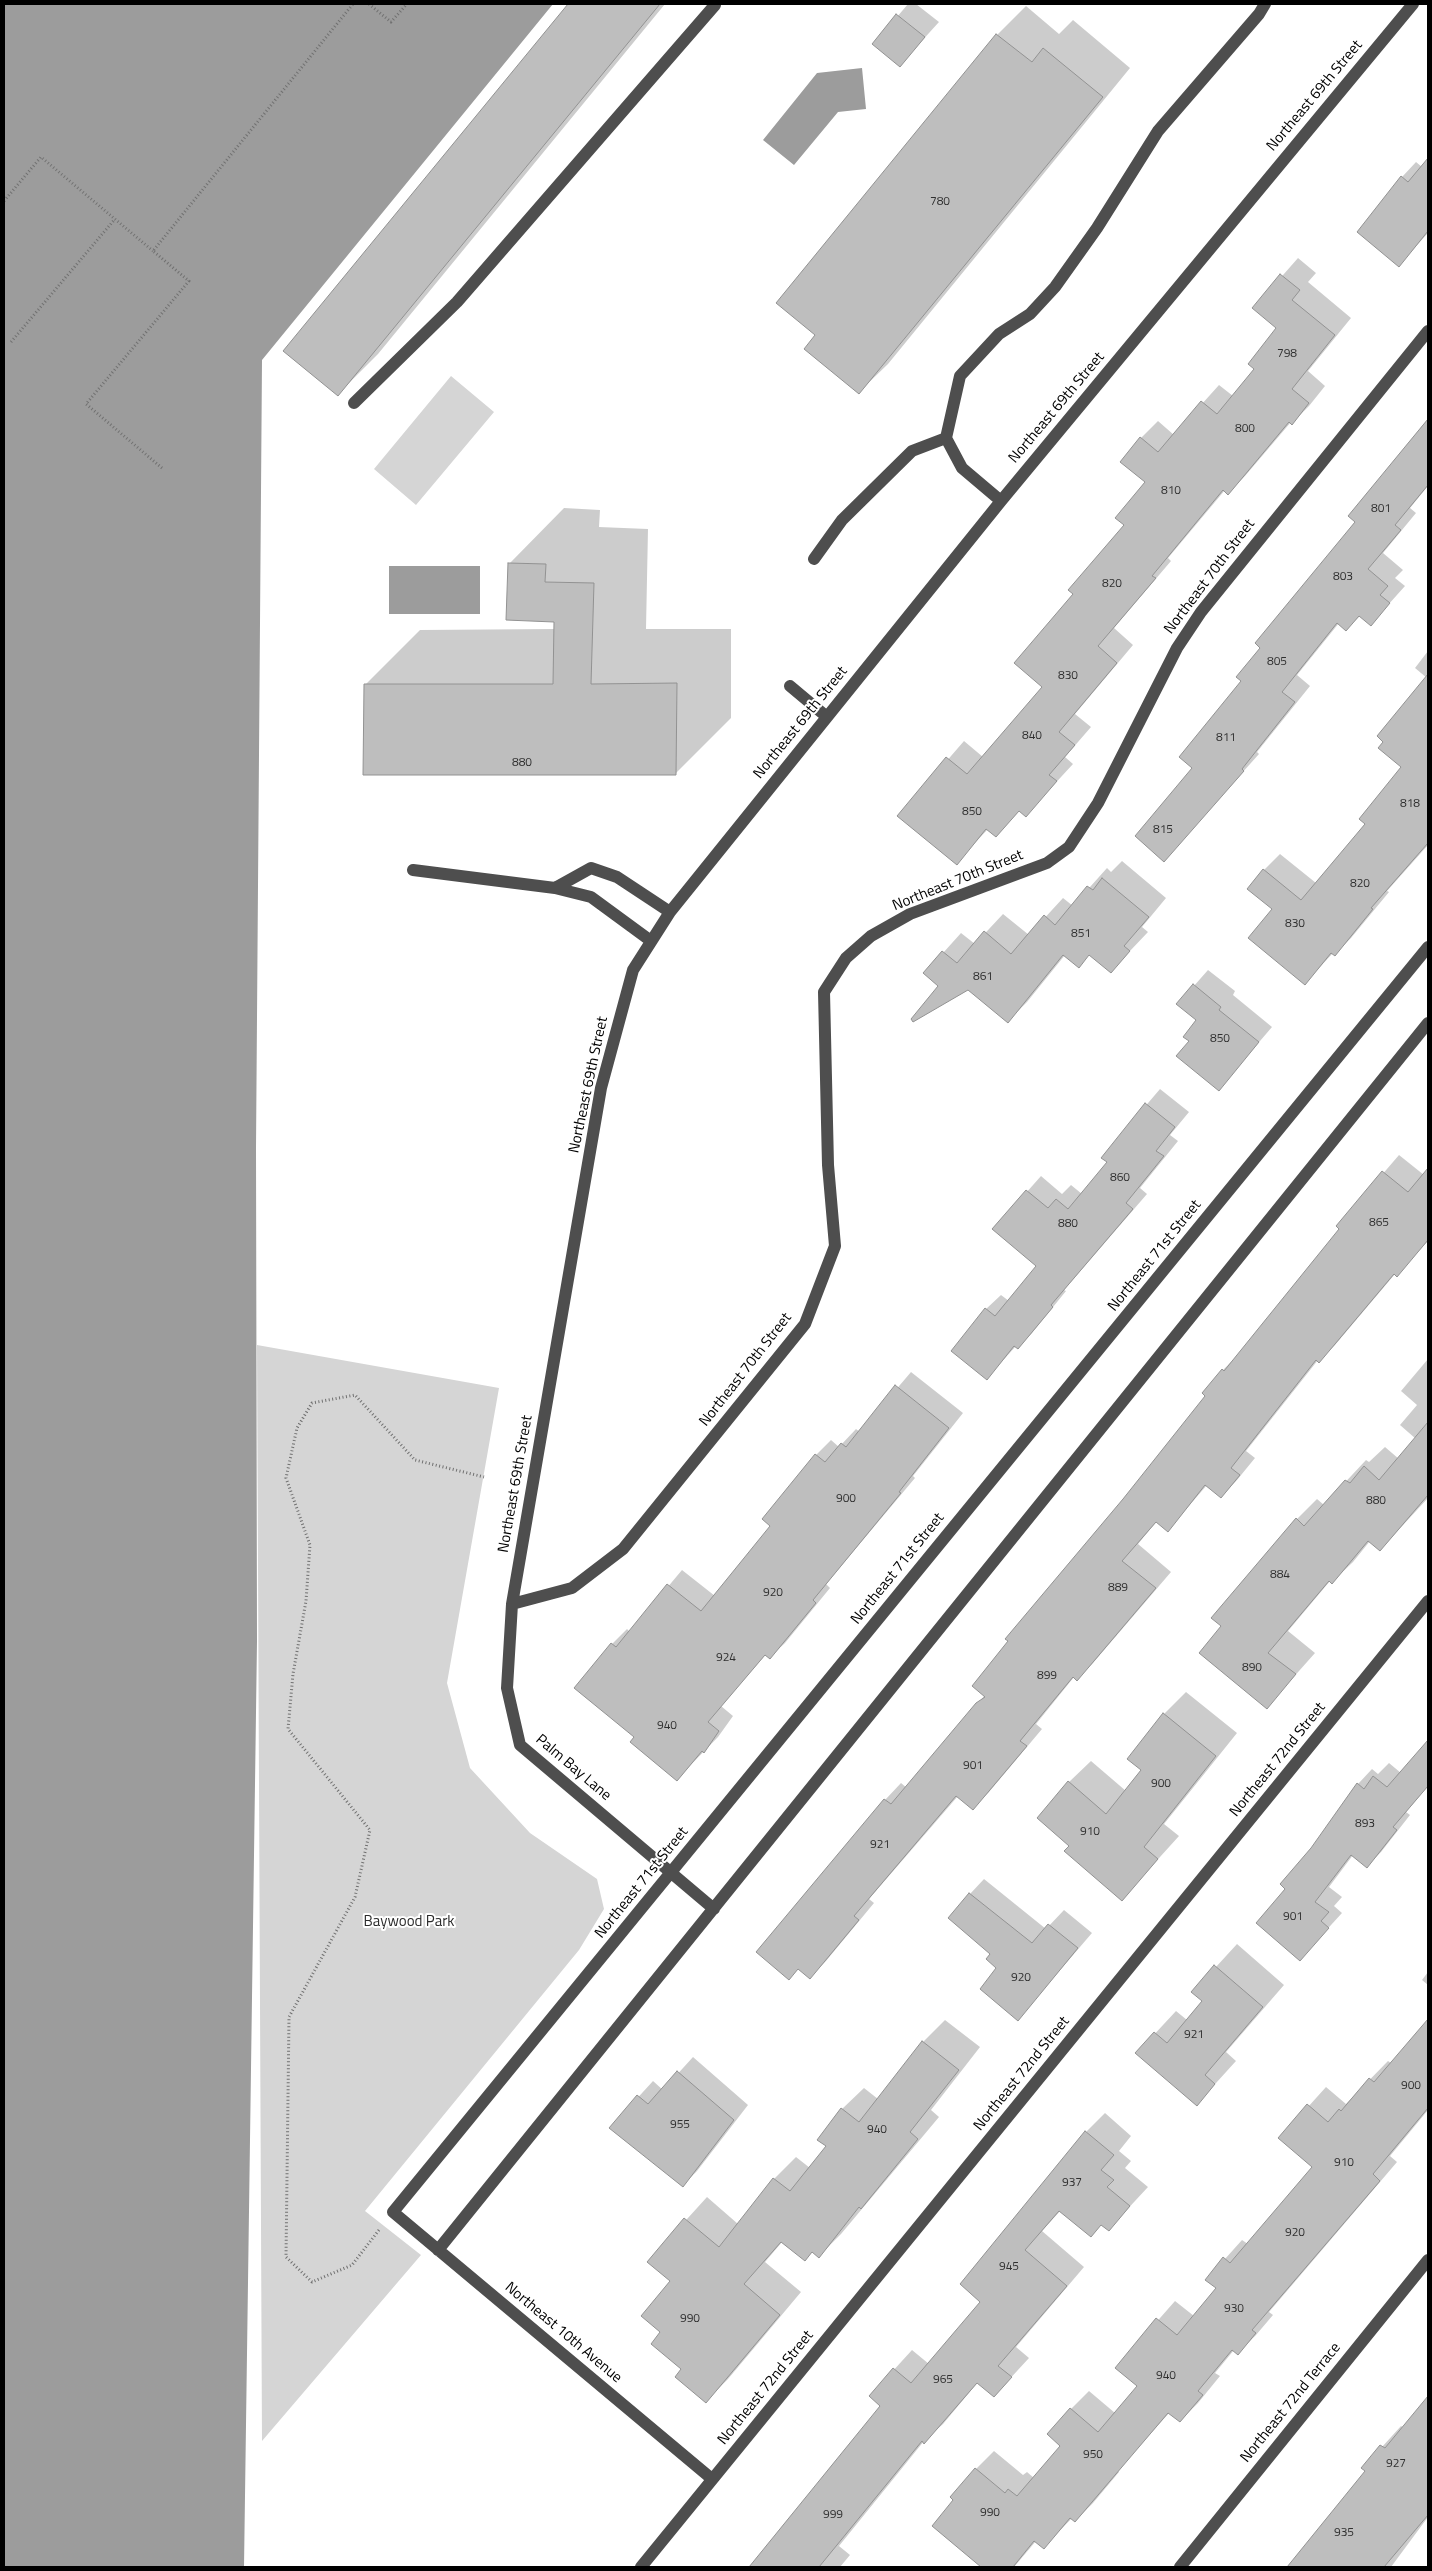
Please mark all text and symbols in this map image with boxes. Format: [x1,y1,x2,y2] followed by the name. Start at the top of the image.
[1263,37,1367,155] street label: Northeast 69th Street
[930,195,950,209] house number: 780
[1277,347,1297,361] house number: 798
[1005,349,1109,467] street label: Northeast 69th Street
[1235,422,1255,436] house number: 800
[1161,484,1181,498] house number: 810
[1371,502,1391,516] house number: 801
[1161,516,1259,638] street label: Northeast 70th Street
[1333,570,1353,584] house number: 803
[1102,577,1122,591] house number: 820
[1267,655,1287,669] house number: 805
[750,663,852,783] street label: Northeast 69th Street
[1058,669,1078,683] house number: 830
[1022,729,1042,743] house number: 840
[1216,731,1236,745] house number: 811
[512,756,532,770] house number: 880
[1400,797,1420,811] house number: 818
[962,805,982,819] house number: 850
[1153,823,1173,837] house number: 815
[890,847,1026,915] street label: Northeast 70th Street
[1350,877,1370,891] house number: 820
[1285,917,1305,931] house number: 830
[1071,927,1091,941] house number: 851
[973,970,993,984] house number: 861
[566,1015,612,1155] street label: Northeast 69th Street
[1210,1032,1230,1046] house number: 850
[1110,1171,1130,1185] house number: 860
[1105,1197,1205,1315] street label: Northeast 71st Street
[1369,1216,1389,1230] house number: 865
[1058,1217,1078,1231] house number: 880
[696,1310,796,1430] street label: Northeast 70th Street
[495,1414,537,1554] street label: Northeast 69th Street
[836,1492,856,1506] house number: 900
[1366,1494,1386,1508] house number: 880
[848,1510,948,1628] street label: Northeast 71st Street
[1270,1568,1290,1582] house number: 884
[1108,1581,1128,1595] house number: 889
[763,1586,783,1600] house number: 920
[716,1651,736,1665] house number: 924
[1242,1661,1262,1675] house number: 890
[1037,1669,1057,1683] house number: 899
[1226,1699,1330,1821] street label: Northeast 72nd Street
[657,1719,677,1733] house number: 940
[532,1731,614,1805] street label: Palm Bay Lane
[963,1759,983,1773] house number: 901
[1151,1777,1171,1791] house number: 900
[1355,1817,1375,1831] house number: 893
[592,1824,692,1942] street label: Northeast 71st Street
[1080,1825,1100,1839] house number: 910
[870,1838,890,1852] house number: 921
[1283,1910,1303,1924] house number: 901
[363,1913,455,1931] park label: Baywood Park
[1011,1971,1031,1985] house number: 920
[970,2013,1074,2135] street label: Northeast 72nd Street
[1184,2028,1204,2042] house number: 921
[1401,2079,1421,2093] house number: 900
[670,2118,690,2132] house number: 955
[867,2123,887,2137] house number: 940
[1334,2156,1354,2170] house number: 910
[1062,2176,1082,2190] house number: 937
[1285,2226,1305,2240] house number: 920
[999,2260,1019,2274] house number: 945
[501,2279,625,2387] street label: Northeast 10th Avenue
[1224,2302,1244,2316] house number: 930
[680,2312,700,2326] house number: 990
[714,2327,818,2449] street label: Northeast 72nd Street
[1237,2339,1345,2467] street label: Northeast 72nd Terrace
[1156,2369,1176,2383] house number: 940
[933,2373,953,2387] house number: 965
[1083,2448,1103,2462] house number: 950
[1386,2457,1406,2471] house number: 927
[980,2506,1000,2520] house number: 990
[823,2508,843,2522] house number: 999
[1334,2526,1354,2540] house number: 935

